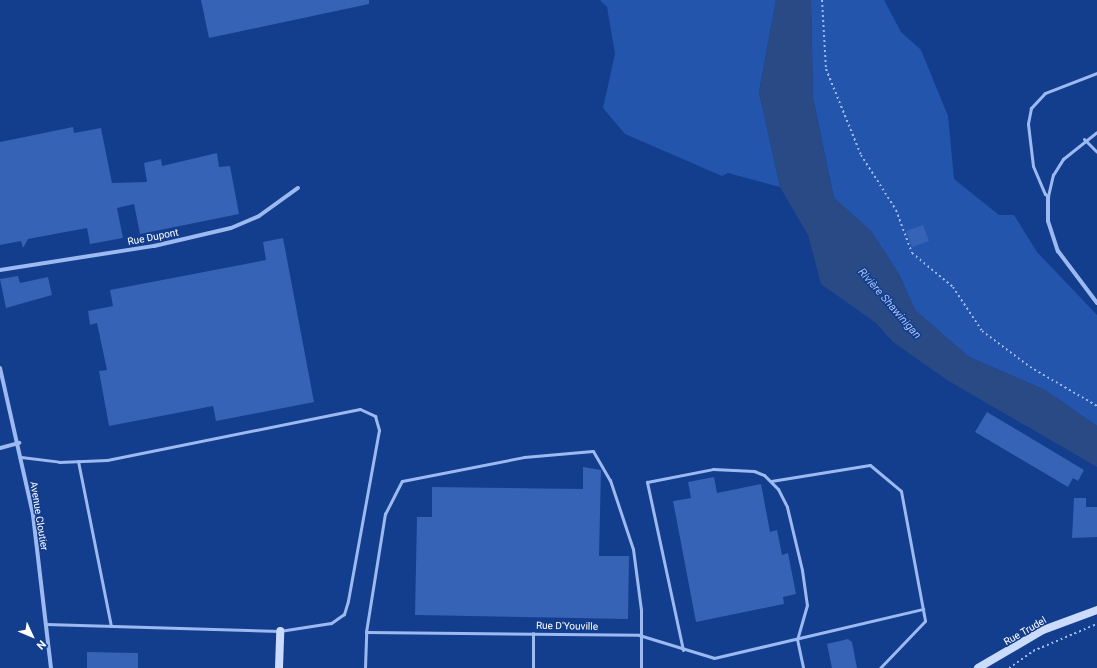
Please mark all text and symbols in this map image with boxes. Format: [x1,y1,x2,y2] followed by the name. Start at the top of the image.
[127,226,179,248] street label: Rue Dupont
[855,266,923,342] water label: Rivière Shawinigan
[28,481,50,551] street label: Avenue Cloutier
[1002,614,1048,648] street label: Rue Trudel
[12,616,52,656] north arrow
[536,619,598,633] street label: Rue D'Youville
[34,637,48,652] text: N

